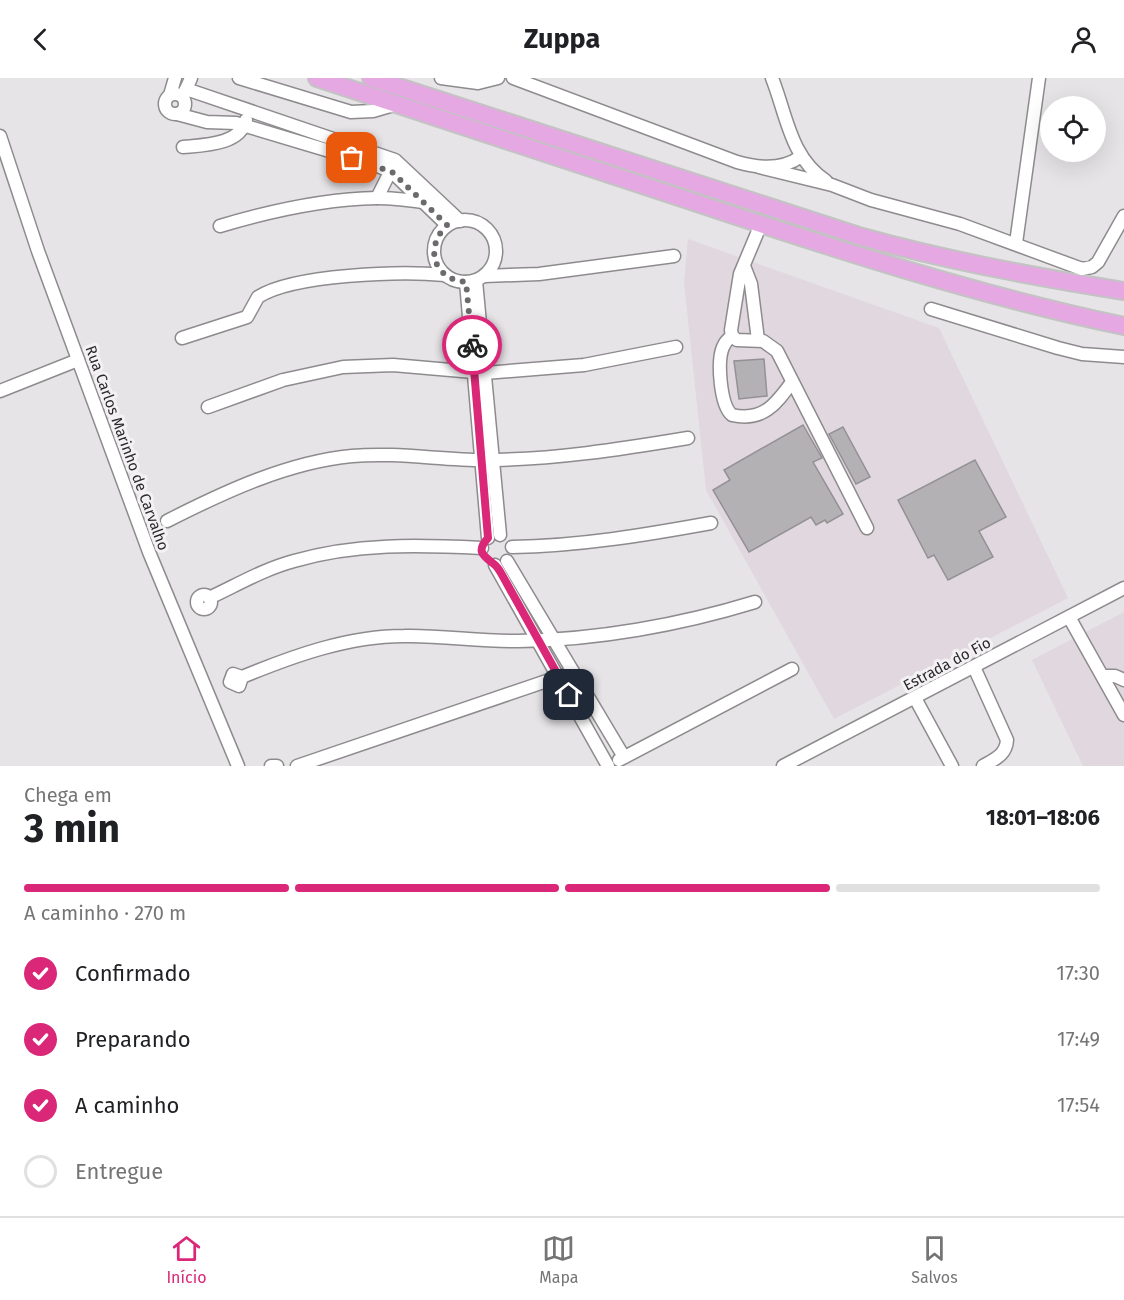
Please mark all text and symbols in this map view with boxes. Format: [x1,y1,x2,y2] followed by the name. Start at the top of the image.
[24,23,57,56] icon: back
[524,23,600,55] text: Zuppa
[1067,23,1100,56] icon: person
[1040,96,1106,162] map controls
[1040,96,1106,162] button: locate
[326,132,377,183] pin
[335,141,368,174] icon: bag
[442,315,502,375] courier
[456,329,489,362] icon: bike
[81,343,173,553] street label: Rua Carlos Marinho de Carvalho
[900,633,994,695] street label: Estrada do Fio
[543,669,594,720] pin
[552,678,585,711] icon: home
[24,783,112,807] text: Chega em
[986,804,1100,831] text: 18:01–18:06
[24,806,120,852] text: 3 min
[24,901,186,925] text: A caminho · 270 m
[24,957,57,990] icon: check
[75,960,191,987] text: Confirmado
[1056,961,1100,985] text: 17:30
[24,1023,57,1056] icon: check
[75,1026,191,1053] text: Preparando
[1057,1027,1100,1051] text: 17:49
[24,1089,57,1122] icon: check
[75,1092,179,1119] text: A caminho
[1057,1093,1100,1117] text: 17:54
[75,1158,163,1185] text: Entregue
[166,1232,207,1287] tab: Início
[539,1232,578,1287] tab: Mapa
[911,1232,958,1287] tab: Salvos

